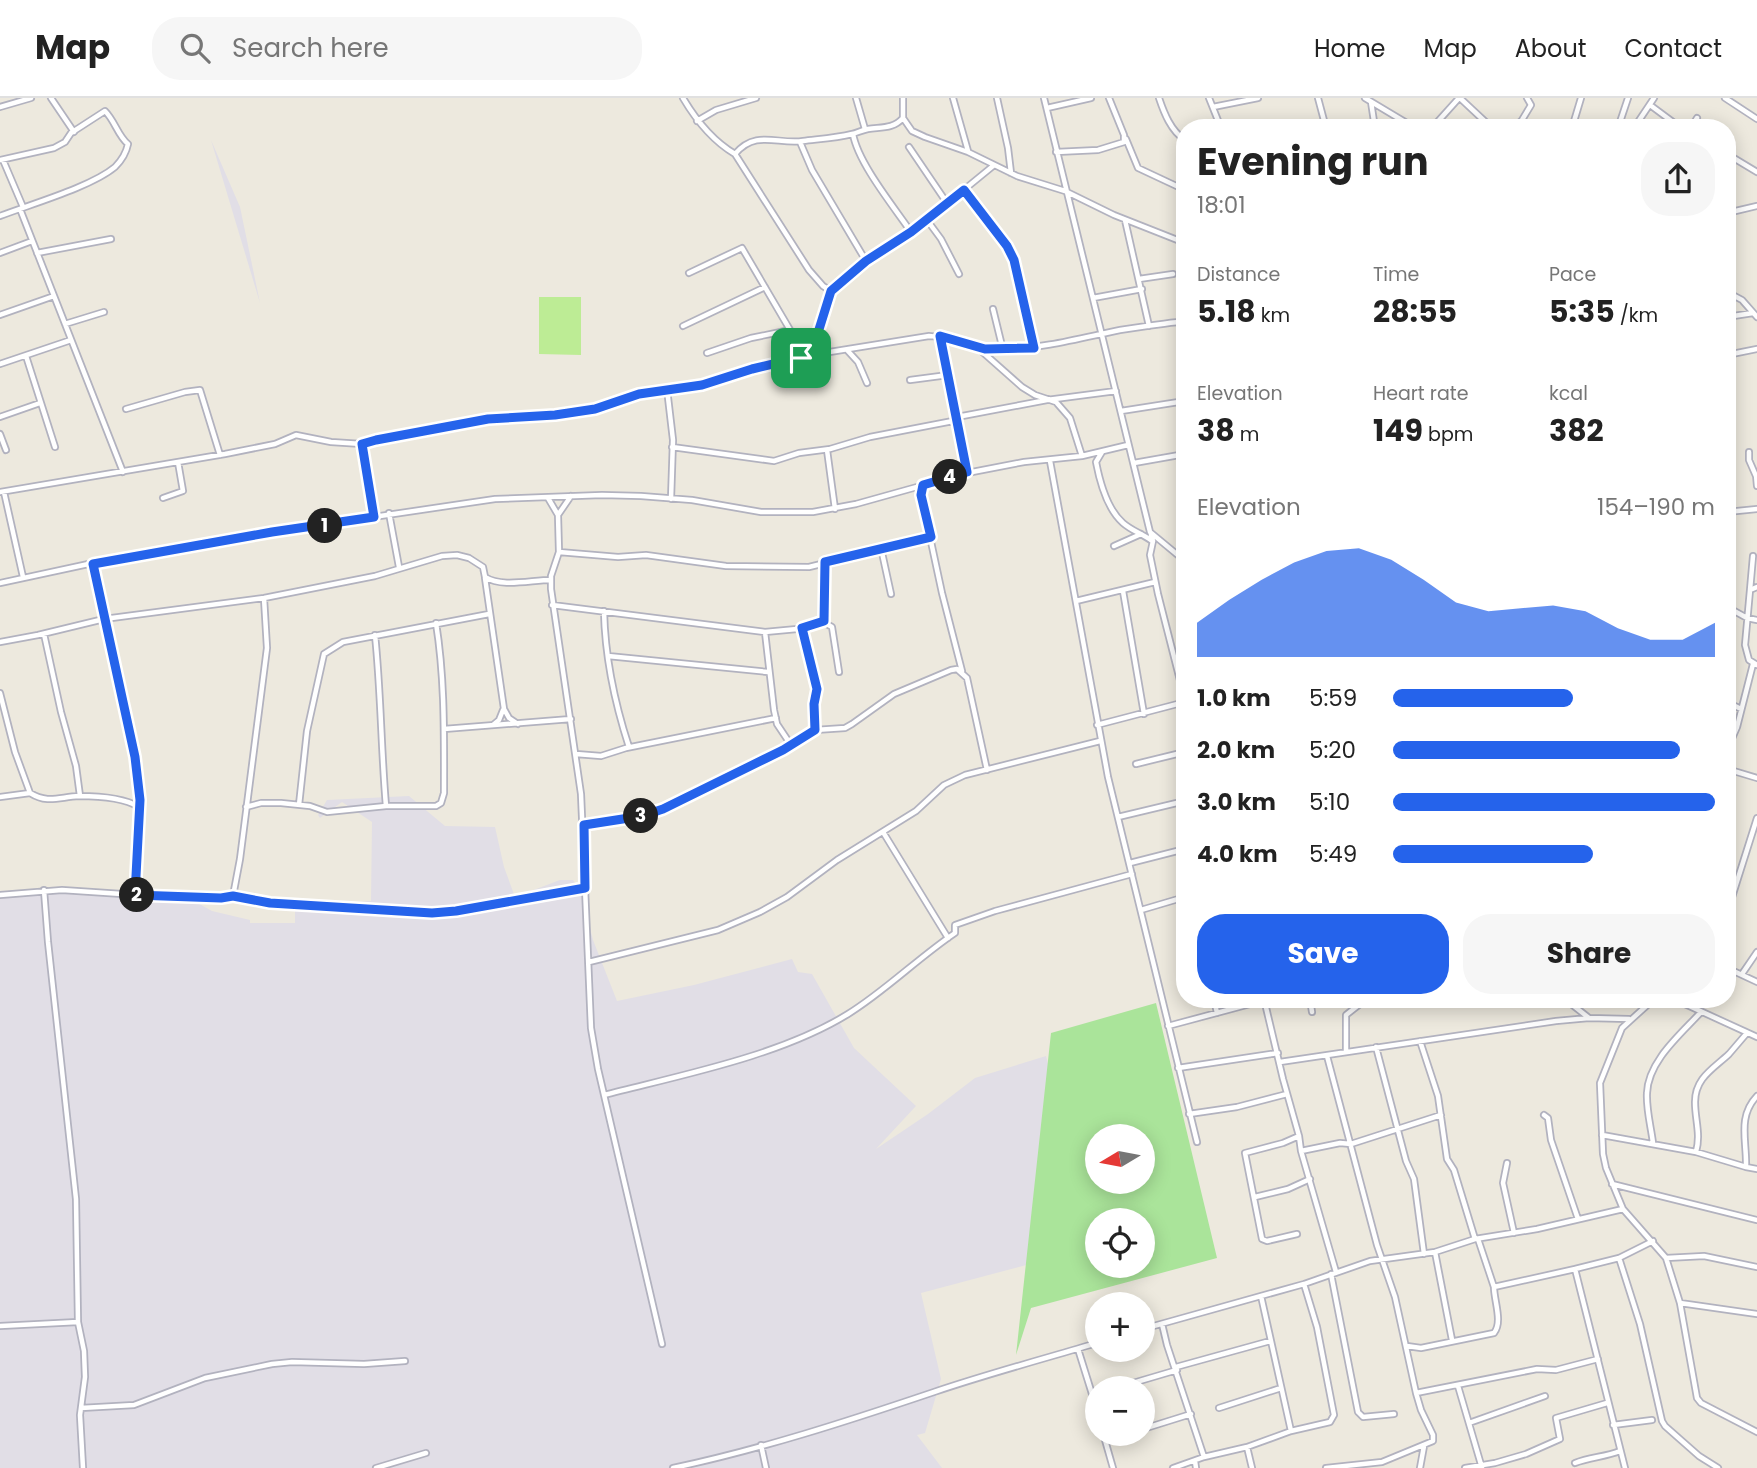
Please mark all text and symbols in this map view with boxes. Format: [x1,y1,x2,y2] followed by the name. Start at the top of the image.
[152,17,642,80] search box
[35,24,110,71] text: Map
[176,29,214,67] icon: search
[232,30,389,66] text: Search here
[1314,32,1386,65] text: Home
[1424,32,1477,65] text: Map
[1515,32,1586,65] text: About
[1624,32,1722,65] text: Contact
[1197,135,1429,188] text: Evening run
[1641,142,1715,216] button: share
[1197,189,1246,221] text: 18:01
[1197,261,1280,288] text: Distance
[1373,261,1419,288] text: Time
[1549,261,1596,288] text: Pace
[1197,290,1256,333] text: 5.18
[1373,290,1457,333] text: 28:55
[1549,290,1615,333] text: 5:35
[1256,302,1290,329] text: km
[1615,302,1658,329] text: /km
[771,328,831,388] pin
[782,339,820,377] icon: arrive
[1197,380,1283,407] text: Elevation
[1373,380,1468,407] text: Heart rate
[1549,380,1588,407] text: kcal
[1197,409,1235,452] text: 38
[1373,409,1423,452] text: 149
[1549,409,1604,452] text: 382
[1235,421,1259,448] text: m
[1423,421,1473,448] text: bpm
[932,460,968,494] pin: 4
[943,463,956,490] text: 4
[1197,491,1301,523] text: Elevation
[1597,491,1715,523] text: 154–190 m
[308,508,342,544] pin: 1
[321,512,328,539] text: 1
[1197,682,1271,714] text: 1.0 km
[1309,682,1357,714] text: 5:59
[1197,734,1275,766] text: 2.0 km
[1309,734,1356,766] text: 5:20
[1197,786,1276,818] text: 3.0 km
[1309,786,1350,818] text: 5:10
[624,798,658,834] pin: 3
[635,802,646,829] text: 3
[1197,838,1278,870] text: 4.0 km
[1309,838,1357,870] text: 5:49
[120,878,154,912] pin: 2
[131,881,142,908] text: 2
[1197,914,1449,994] button: Save
[1463,914,1715,994] button: Share
[1085,1124,1155,1194] north arrow
[1085,1124,1155,1446] map controls
[1085,1208,1155,1278] button: locate
[1085,1292,1155,1362] button: +
[1085,1376,1155,1446] button: −

